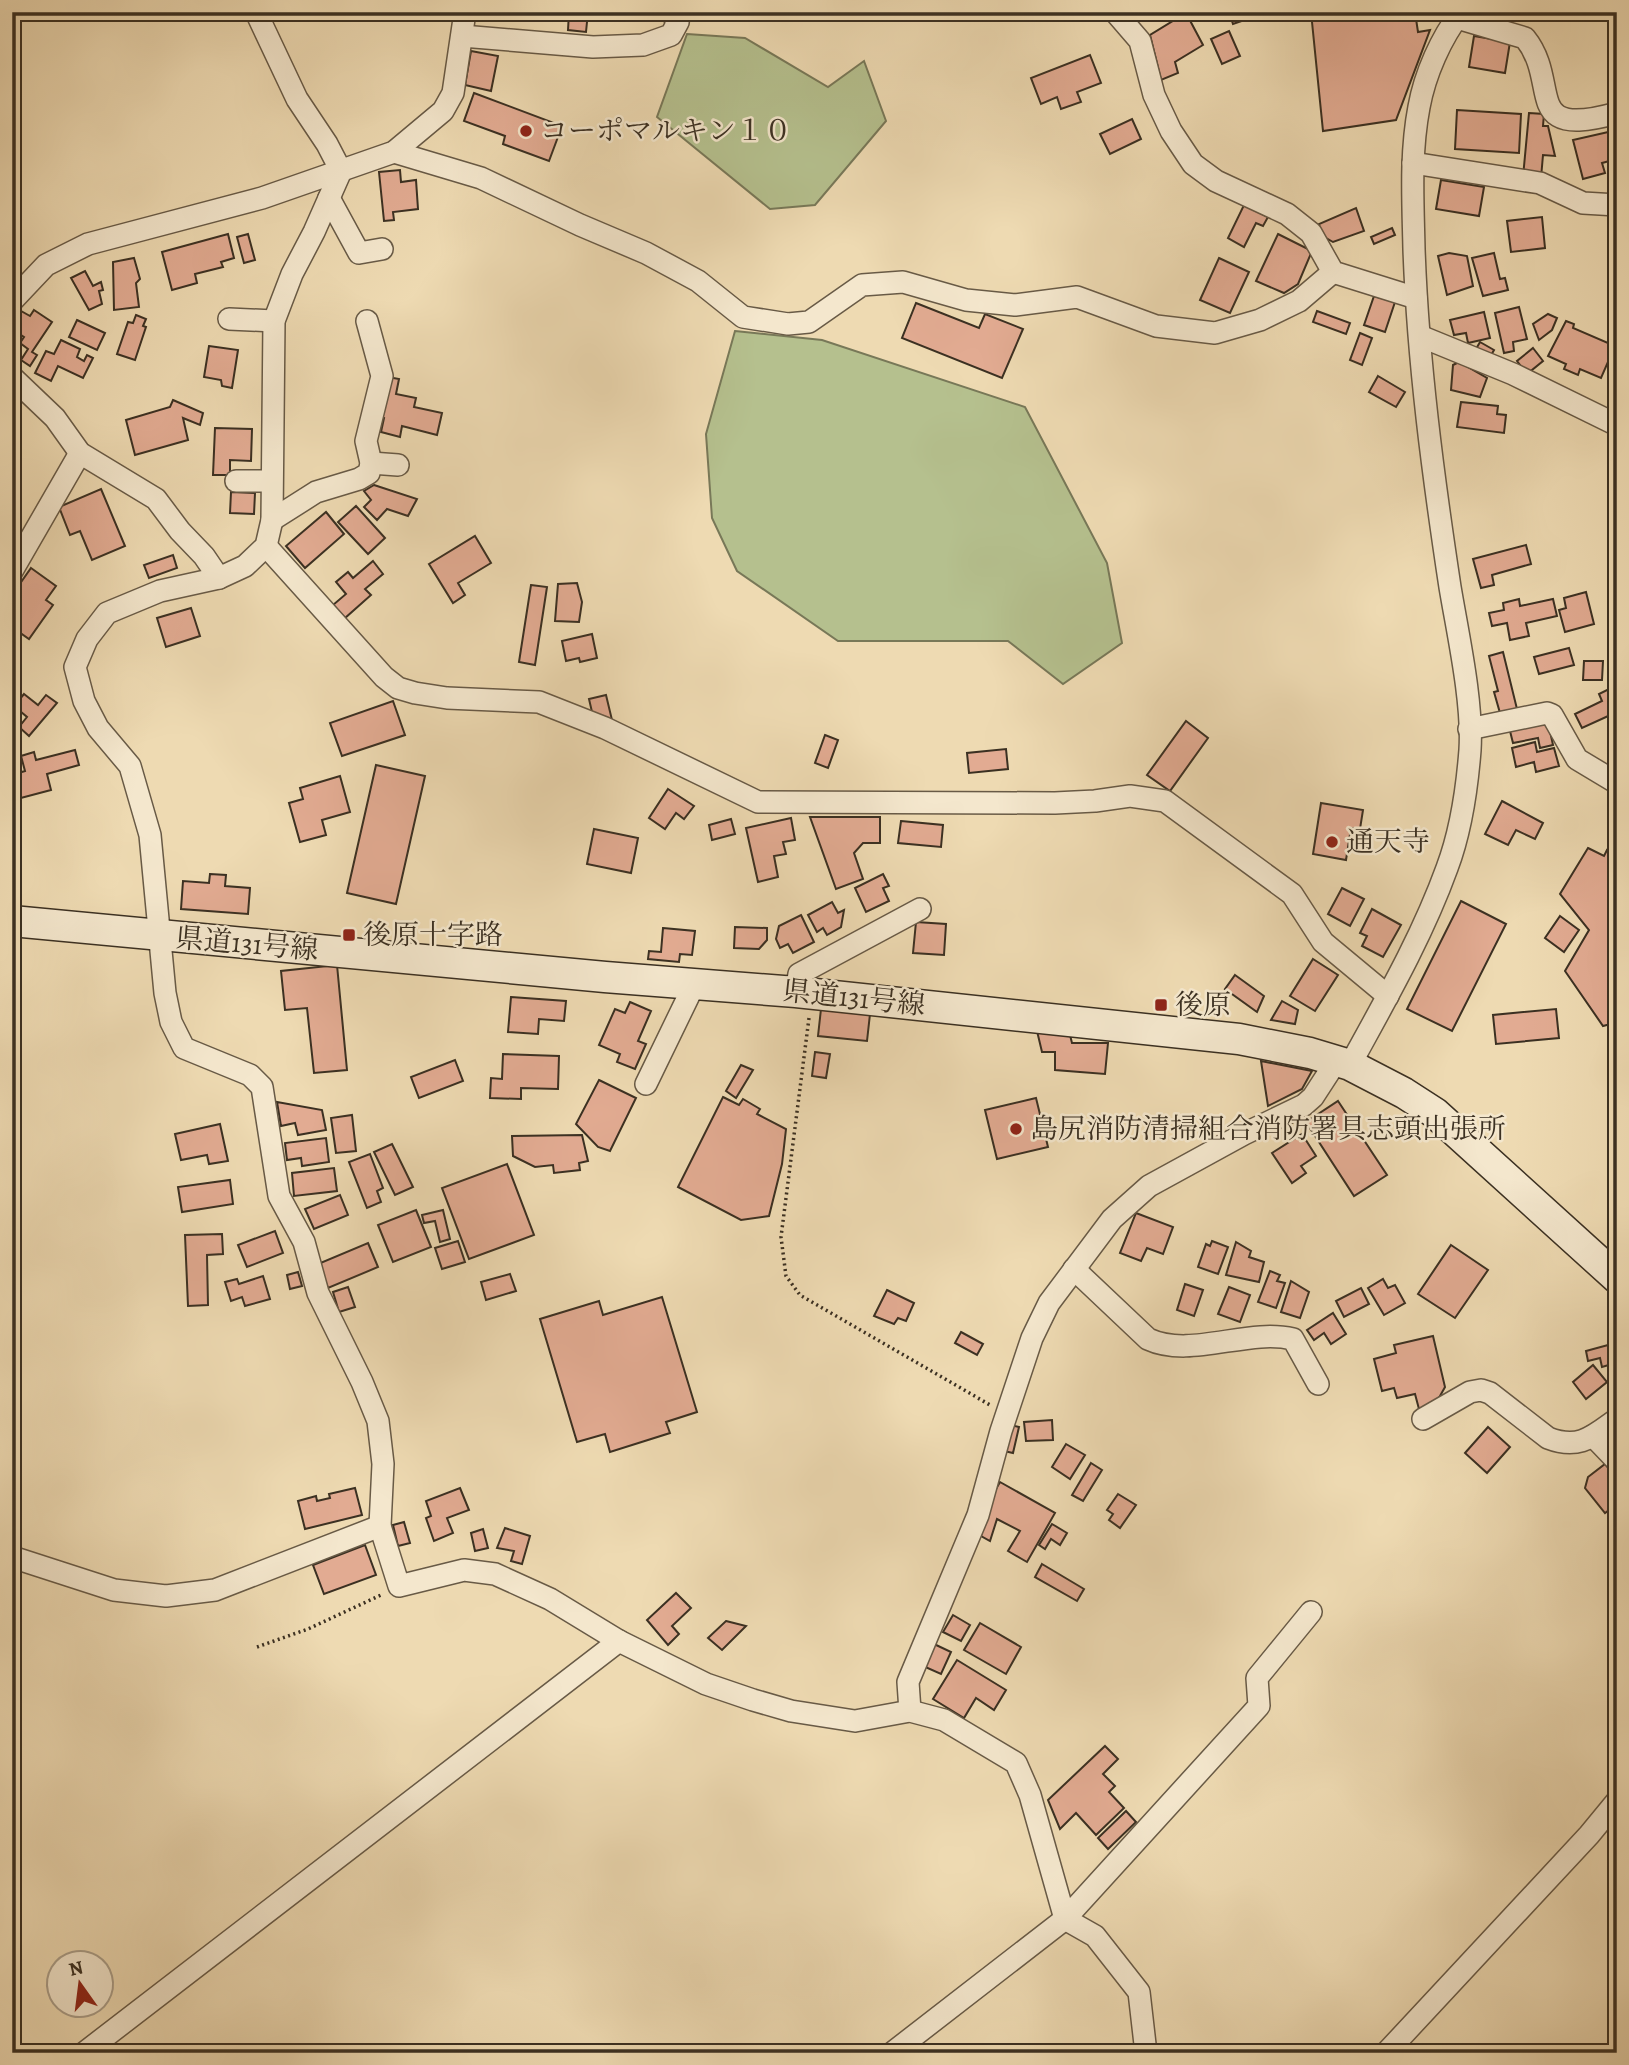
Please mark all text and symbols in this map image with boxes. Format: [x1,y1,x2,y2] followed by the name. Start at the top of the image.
[540,112,792,150] place label: コーポマルキン１０
[518,123,534,139] marker: コーポマルキン１０
[1346,823,1430,861] place label: 通天寺
[1324,834,1340,850] marker: 通天寺
[363,916,503,954] place label: 後原十字路
[174,919,320,969] street label: 県道131号線
[341,927,357,943] marker: 後原十字路
[781,972,927,1024] street label: 県道131号線
[1175,986,1231,1024] place label: 後原
[1153,997,1169,1013] marker: 後原
[1030,1110,1506,1148] place label: 島尻消防清掃組合消防署具志頭出張所
[1008,1121,1024,1137] marker: 島尻消防清掃組合消防署具志頭出張所
[46,1950,116,2020] north arrow
[66,1954,86,1983] text: N

